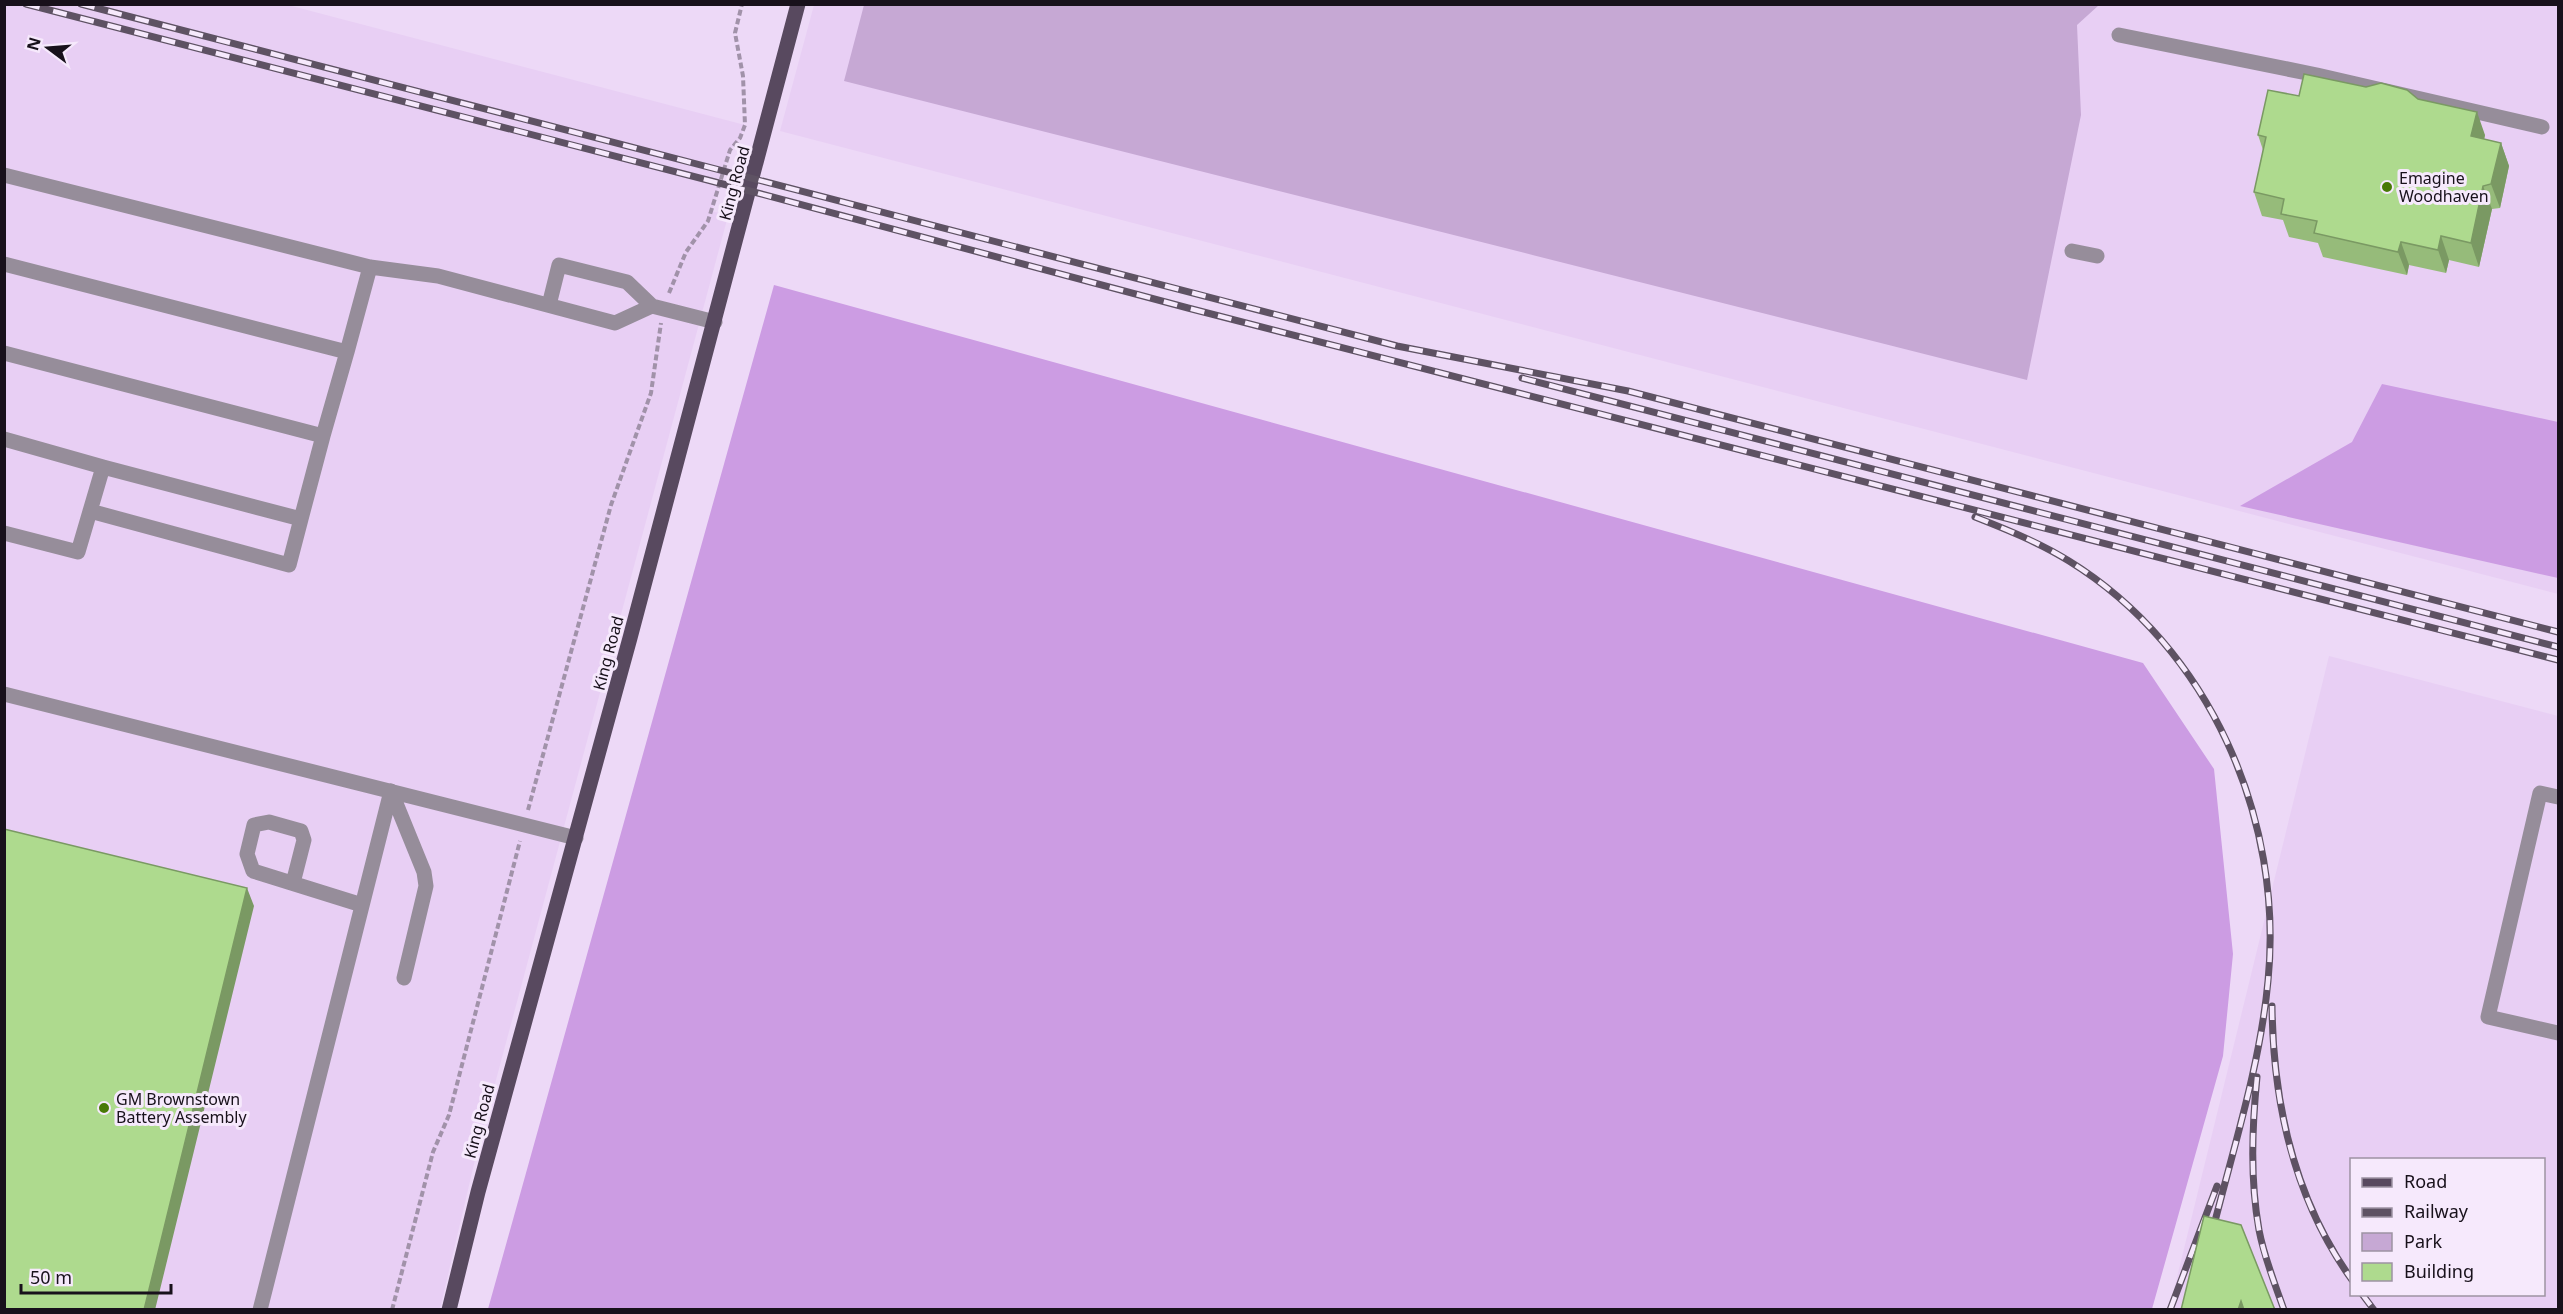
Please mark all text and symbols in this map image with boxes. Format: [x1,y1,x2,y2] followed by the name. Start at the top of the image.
[18,18,78,78] north arrow
[21,35,46,53] text: N
[713,143,755,223] street label: King Road
[2399,167,2489,207] place label: Emagine Woodhaven
[2380,180,2394,194] marker: Emagine Woodhaven
[587,613,629,693] street label: King Road
[458,1081,500,1161] street label: King Road
[116,1088,247,1128] place label: GM Brownstown Battery Assembly
[97,1101,111,1115] marker: GM Brownstown Battery Assembly
[2350,1158,2545,1296] legend
[2404,1169,2447,1193] text: Road
[2404,1199,2469,1223] text: Railway
[2404,1229,2442,1253] text: Park
[21,1257,171,1295] scale bar
[2404,1259,2474,1283] text: Building
[30,1265,72,1289] text: 50 m

